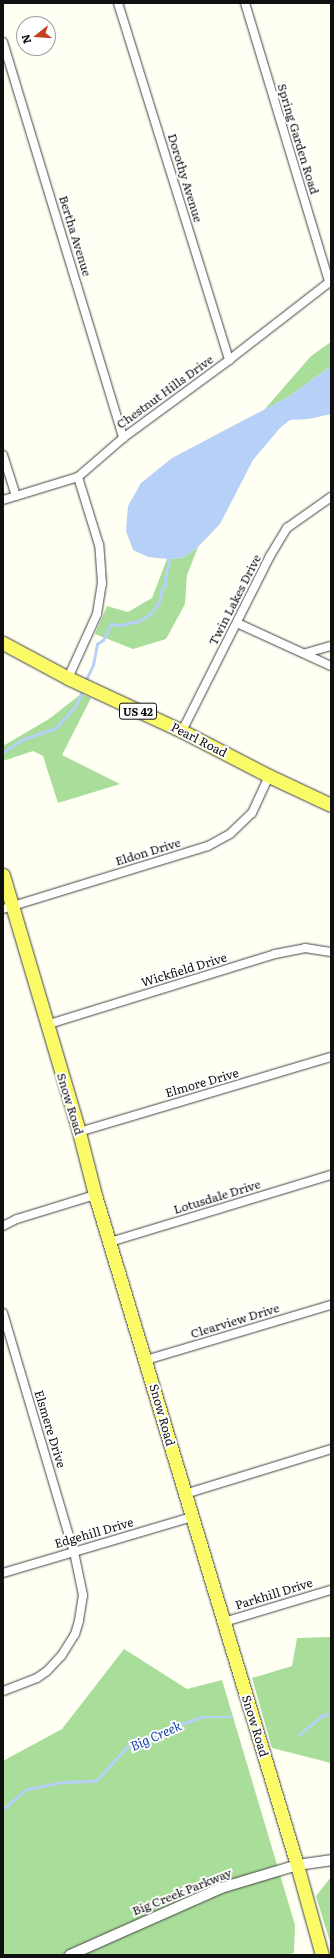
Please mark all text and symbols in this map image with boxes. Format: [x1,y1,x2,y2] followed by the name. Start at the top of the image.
[16,16,56,56] north arrow
[16,32,34,46] text: N
[274,82,322,196] street label: Spring Garden Road
[165,132,205,224] street label: Dorothy Avenue
[56,194,94,278] street label: Bertha Avenue
[114,352,216,432] street label: Chestnut Hills Drive
[206,552,264,648] street label: Twin Lakes Drive
[118,702,158,720] road number: US 42
[169,720,229,760] street label: Pearl Road
[114,835,182,869] street label: Eldon Drive
[139,950,229,990] street label: Wickfield Drive
[164,1066,240,1100] street label: Elmore Drive
[54,1071,86,1137] street label: Snow Road
[172,1177,262,1217] street label: Lotusdale Drive
[189,1301,281,1341] street label: Clearview Drive
[146,1382,178,1448] street label: Snow Road
[31,1388,69,1470] street label: Elsmere Drive
[53,1515,135,1551] street label: Edgehill Drive
[234,1575,314,1613] street label: Parkhill Drive
[239,1693,271,1759] street label: Snow Road
[128,1718,184,1754] water label: Big Creek
[130,1865,234,1919] street label: Big Creek Parkway

